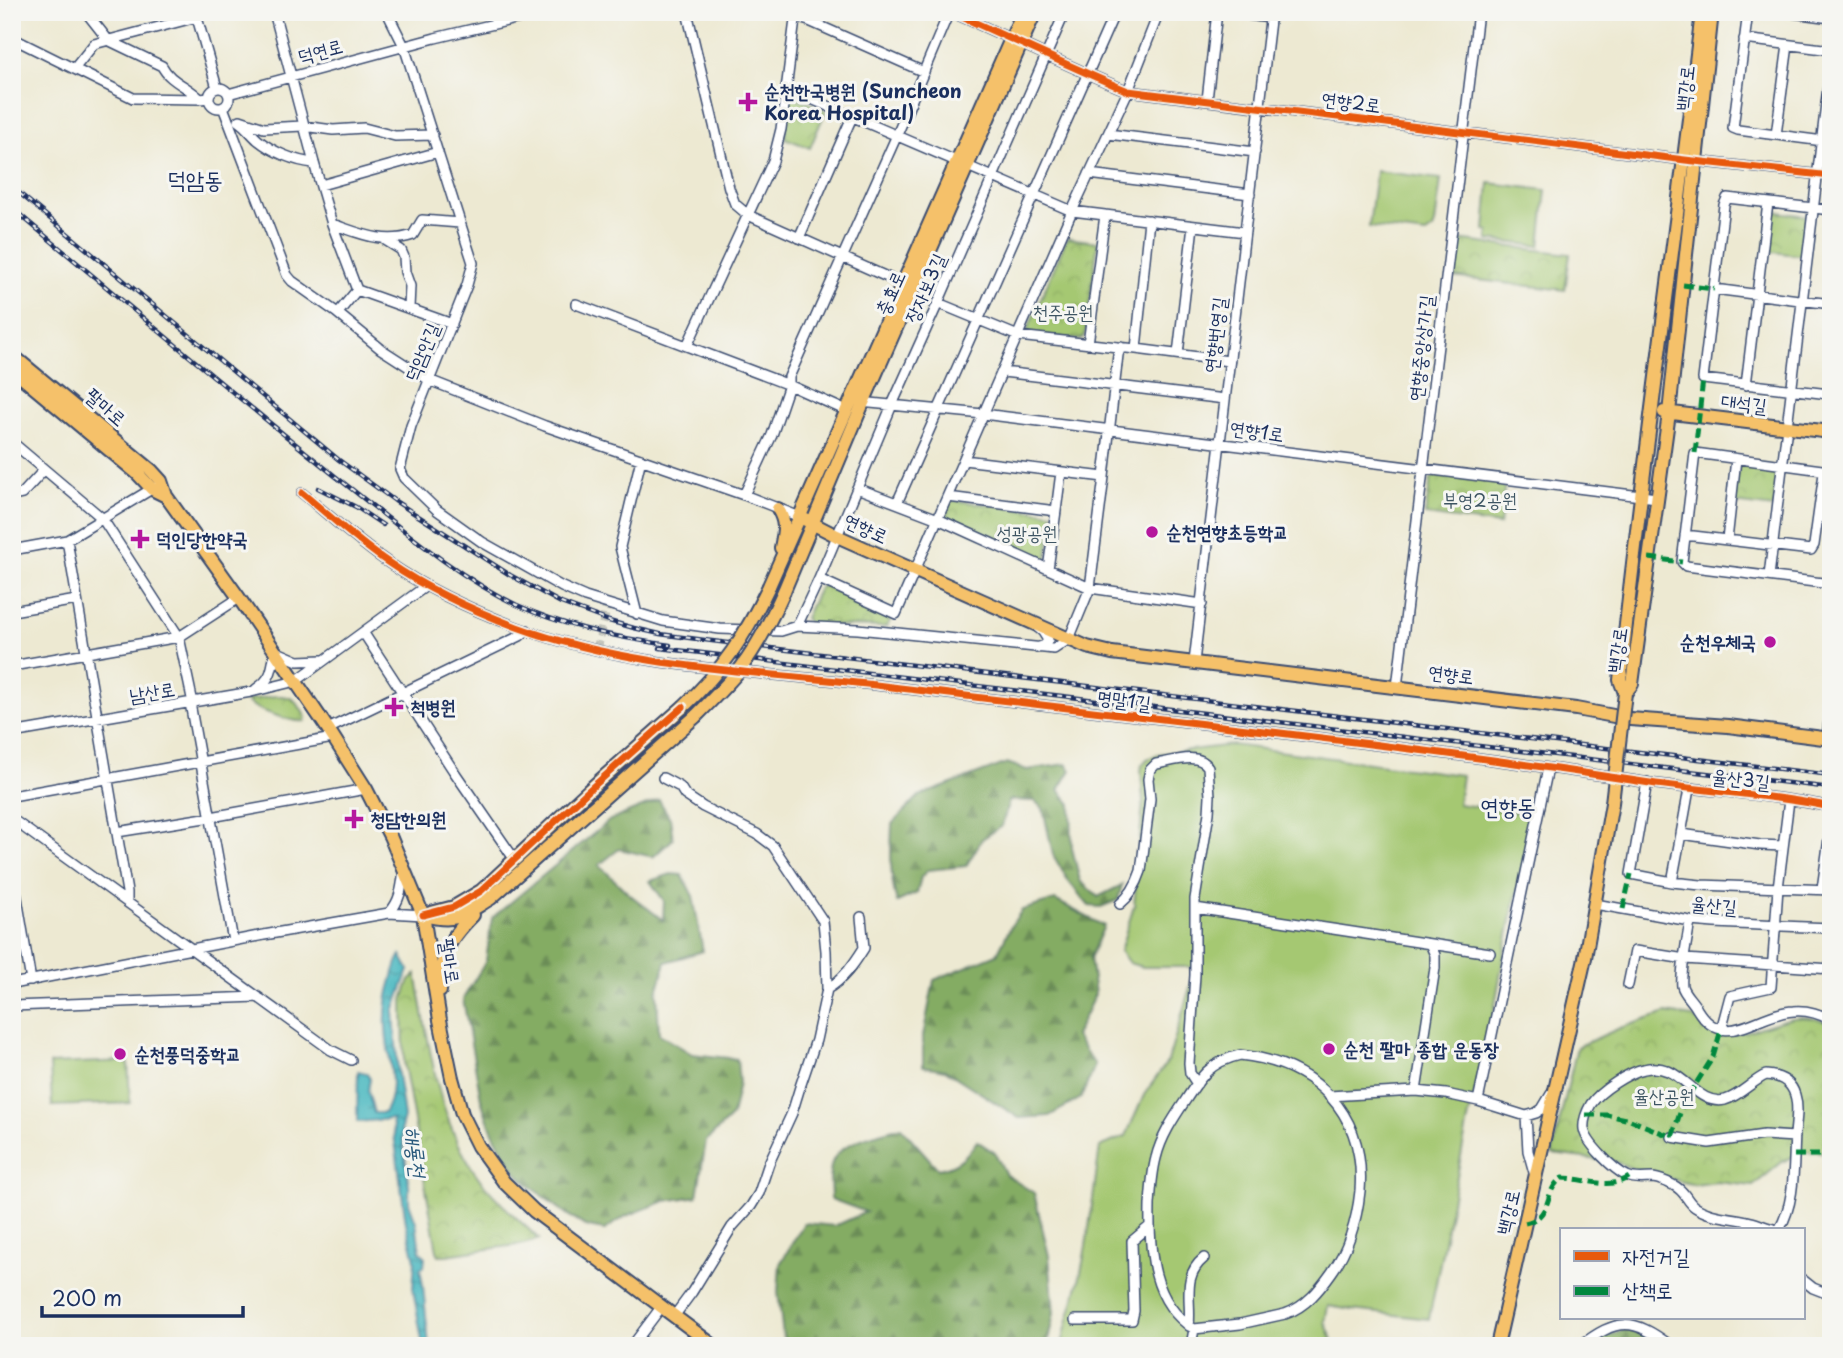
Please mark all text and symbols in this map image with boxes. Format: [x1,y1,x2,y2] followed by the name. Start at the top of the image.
[294,31,346,69] street label: 덕연로
[1668,64,1700,112] street label: 백강로
[764,76,962,126] place label: 순천한국병원 (Suncheon Korea Hospital)
[1320,83,1382,119] street label: 연향2로
[738,92,758,112] marker: 순천한국병원 (Suncheon Korea Hospital)
[167,161,223,196] district label: 덕암동
[896,248,952,327] street label: 장자보3길
[867,266,911,319] street label: 충효로
[1400,293,1440,403] street label: 연향중앙상가길
[1195,295,1233,375] street label: 연향번영길
[1032,297,1094,325] park label: 천주공원
[397,318,446,385] street label: 덕암안길
[80,381,133,432] street label: 팔마로
[1720,385,1769,419] street label: 대석길
[1228,412,1286,448] street label: 연향1로
[1443,485,1517,513] park label: 부영2공원
[840,505,893,549] street label: 연향로
[1166,517,1288,545] place label: 순천연향초등학교
[996,518,1058,546] park label: 성광공원
[156,524,248,552] place label: 덕인당한약국
[1144,524,1160,540] marker: 순천연향초등학교
[130,529,150,549] marker: 덕인당한약국
[1599,625,1633,675] street label: 백강로
[1680,627,1756,655] place label: 순천우체국
[1762,634,1778,650] marker: 순천우체국
[1427,656,1476,690] street label: 연향로
[127,674,177,708] street label: 남산로
[1095,682,1153,716] street label: 명말1길
[410,692,456,720] place label: 척병원
[384,697,404,717] marker: 척병원
[1711,761,1772,795] street label: 율산3길
[1480,788,1536,823] district label: 연향동
[370,804,446,832] place label: 청담한의원
[344,809,364,829] marker: 청담한의원
[1690,888,1738,920] street label: 율산길
[434,936,468,986] street label: 팔마로
[1343,1034,1500,1062] place label: 순천 팔마 종합 운동장
[134,1039,241,1067] place label: 순천풍덕중학교
[1321,1041,1337,1057] marker: 순천 팔마 종합 운동장
[112,1046,128,1062] marker: 순천풍덕중학교
[1633,1081,1695,1109] park label: 율산공원
[398,1125,436,1181] water label: 해룡천
[1488,1186,1526,1237] street label: 백강로
[1560,1228,1804,1320] legend
[1622,1239,1690,1271] text: 자전거길
[1622,1273,1673,1305] text: 산책로
[42,1274,243,1318] scale bar
[52,1281,122,1313] text: 200 m

